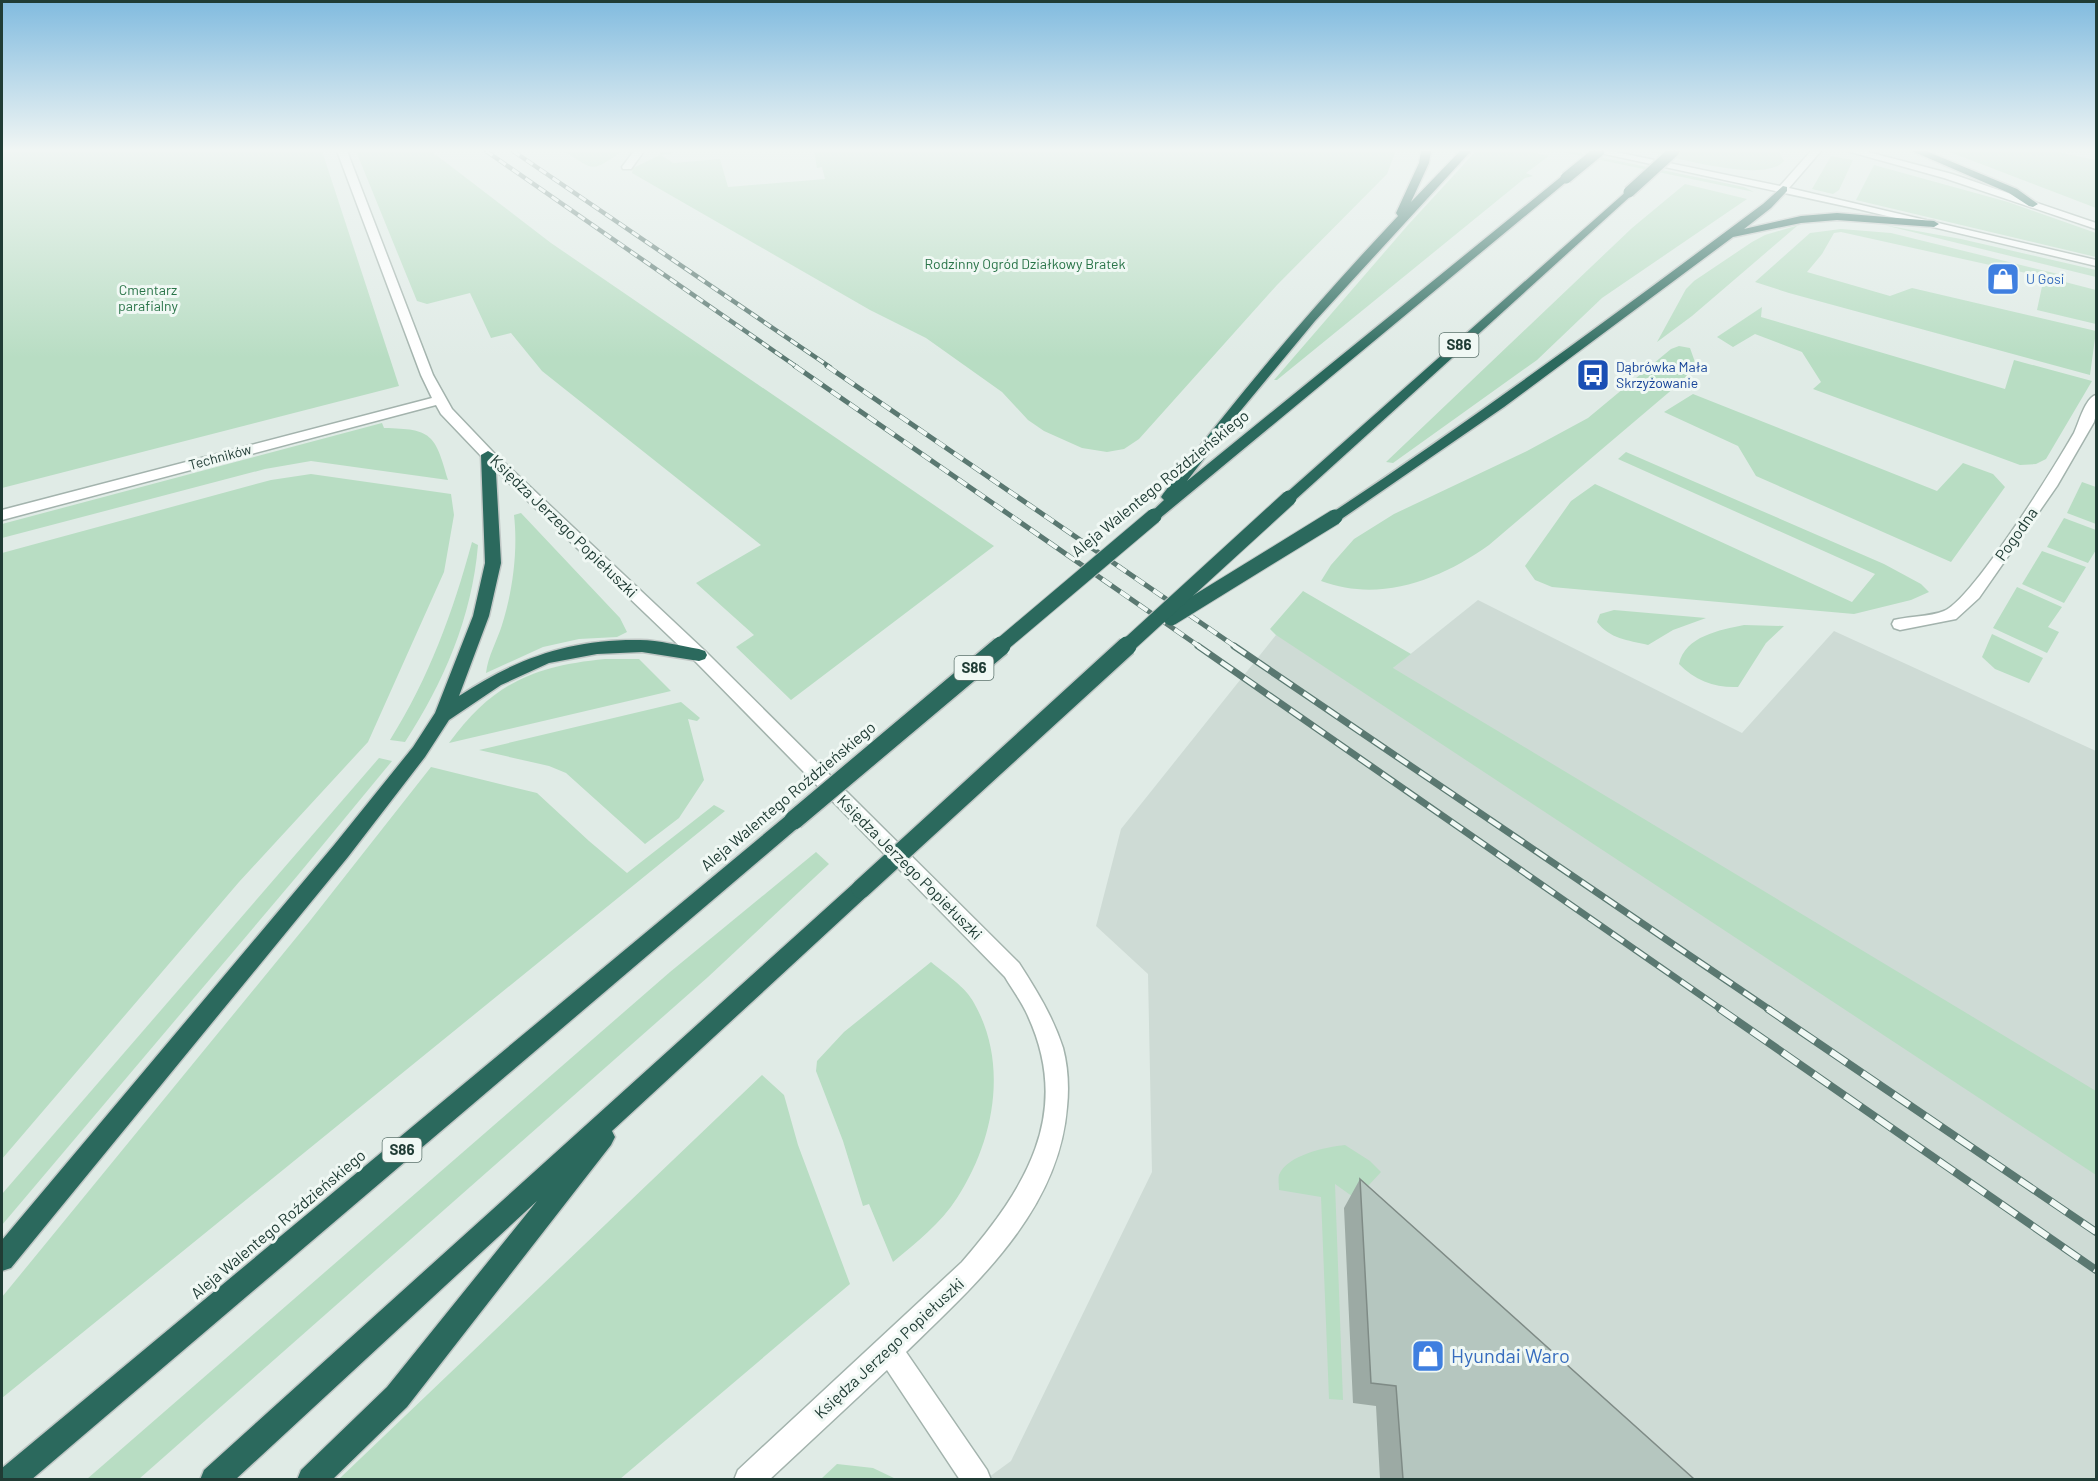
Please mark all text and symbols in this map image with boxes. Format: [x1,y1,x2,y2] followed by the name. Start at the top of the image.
[925,255,1126,272] park label: Rodzinny Ogród Działkowy Bratek
[1985,261,2021,297] shop icon: U Gosi
[2026,270,2064,287] place label: U Gosi
[118,281,179,314] park label: Cmentarz parafialny
[1440,333,1478,357] road number: S86
[1575,357,1611,393] bus stop icon: Dąbrówka Mała Skrzyżowanie
[1616,358,1708,391] place label: Dąbrówka Mała Skrzyżowanie
[1067,405,1252,560] street label: Aleja Walentego Roździeńskiego
[187,440,253,473] street label: Techników
[487,450,642,601] street label: Księdza Jerzego Popiełuszki
[1990,503,2041,564] street label: Pogodna
[954,656,994,680] road number: S86
[696,717,879,874] street label: Aleja Walentego Roździeńskiego
[834,790,987,943] street label: Księdza Jerzego Popiełuszki
[382,1138,422,1162] road number: S86
[186,1145,369,1302] street label: Aleja Walentego Roździeńskiego
[810,1273,967,1422] street label: Księdza Jerzego Popiełuszki
[1410,1338,1446,1374] shop icon: Hyundai Waro
[1451,1343,1570,1367] place label: Hyundai Waro

